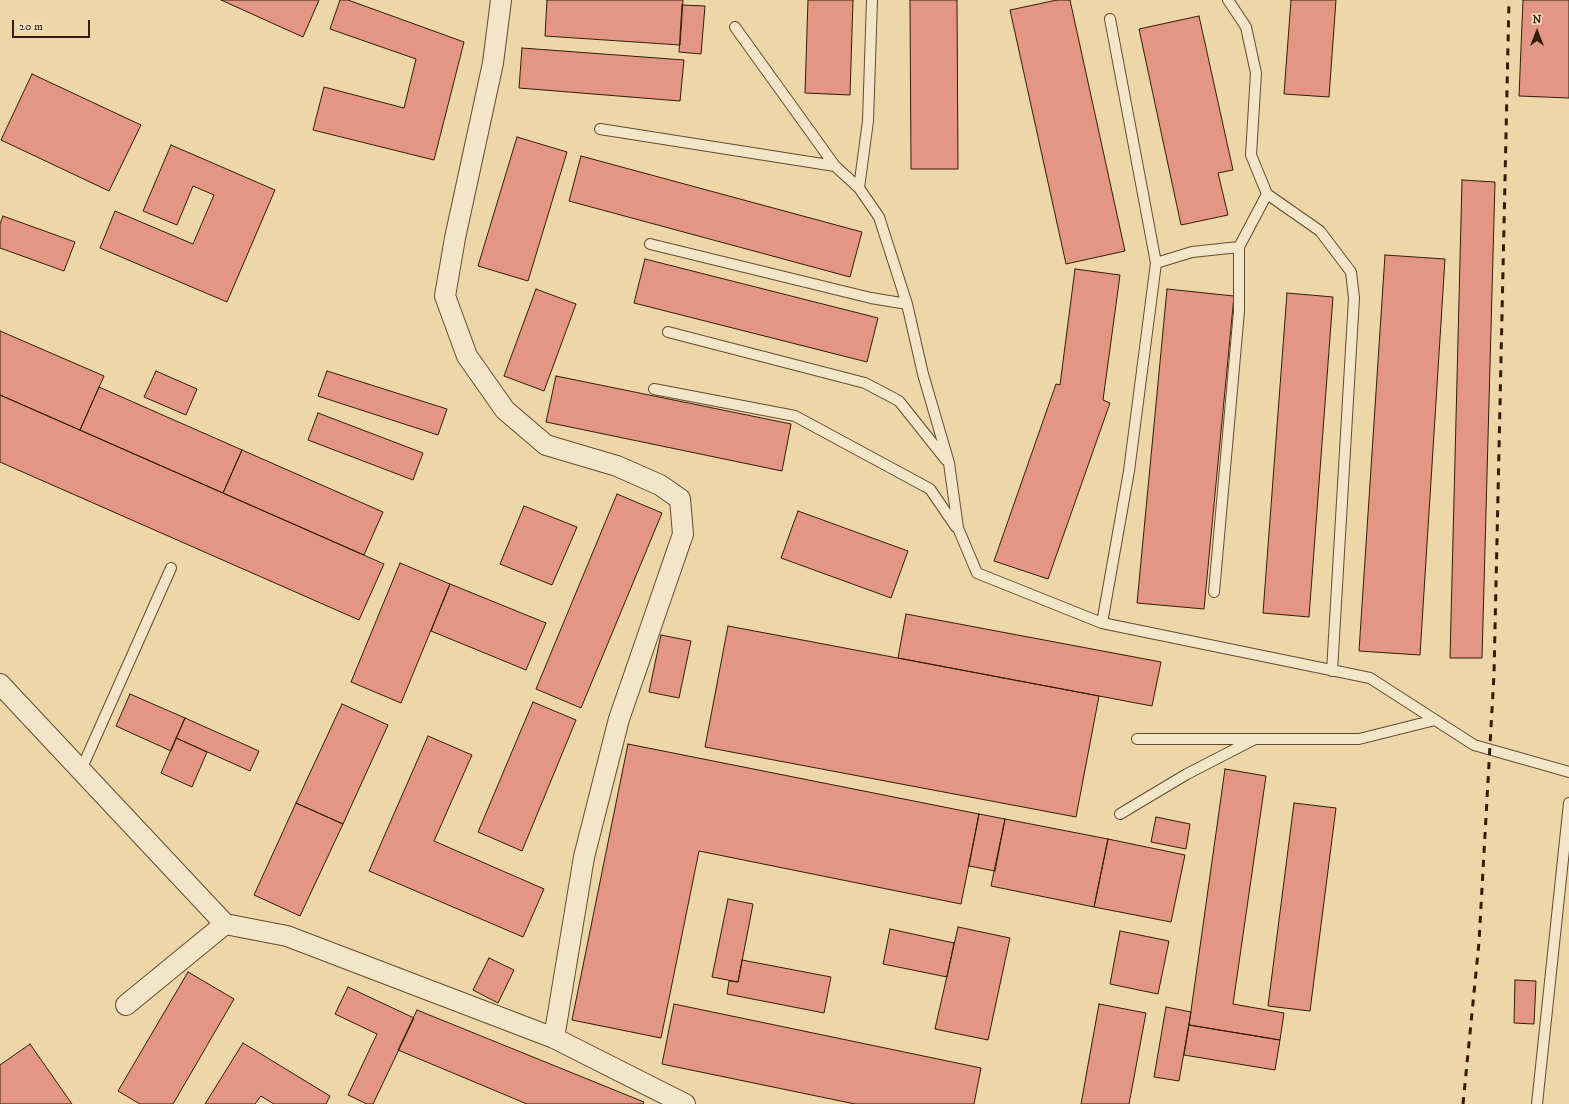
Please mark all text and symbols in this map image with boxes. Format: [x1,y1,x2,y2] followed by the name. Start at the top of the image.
[14,12,92,38] scale bar
[1517,12,1557,52] north arrow
[1532,13,1542,27] text: N
[19,19,43,34] text: 20 m

